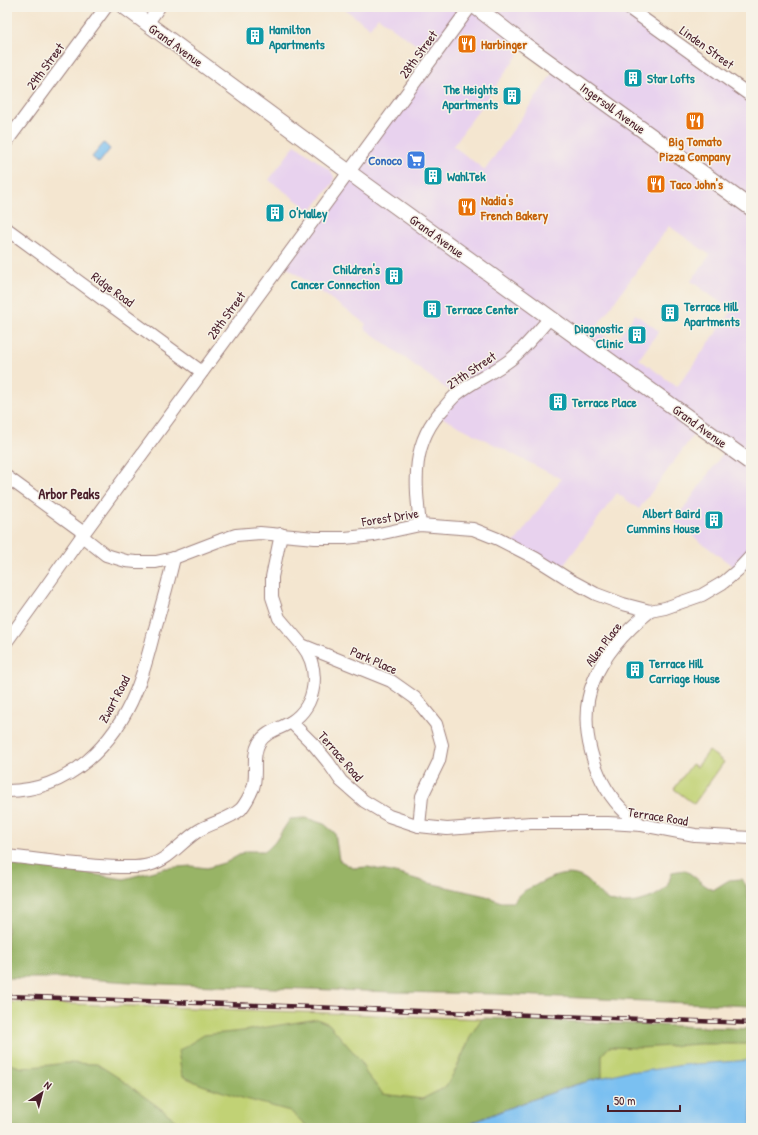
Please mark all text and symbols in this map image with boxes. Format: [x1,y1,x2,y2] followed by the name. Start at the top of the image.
[145,19,207,71] street label: Grand Avenue
[269,20,325,54] place label: Hamilton Apartments
[676,21,738,73] street label: Linden Street
[244,25,266,47] building icon: Hamilton Apartments
[395,26,442,82] street label: 28th Street
[456,33,478,55] restaurant icon: Harbinger
[481,35,528,54] place label: Harbinger
[22,38,68,93] street label: 29th Street
[622,67,644,89] building icon: Star Lofts
[647,69,695,87] place label: Star Lofts
[577,78,649,138] street label: Ingersoll Avenue
[442,80,498,114] place label: The Heights Apartments
[501,85,523,107] building icon: The Heights Apartments
[684,110,706,132] restaurant icon: Big Tomato Pizza Company
[659,132,731,166] place label: Big Tomato Pizza Company
[405,149,427,171] supermarket icon: Conoco
[368,151,403,169] place label: Conoco
[422,165,444,187] building icon: WahlTek
[447,167,486,185] place label: WahlTek
[645,173,667,195] restaurant icon: Taco John's
[669,175,723,193] place label: Taco John's
[480,191,549,225] place label: Nadia's French Bakery
[456,196,478,218] restaurant icon: Nadia's French Bakery
[264,202,286,224] building icon: O'Malley
[289,204,328,223] place label: O'Malley
[406,210,468,262] street label: Grand Avenue
[291,260,380,293] place label: Children's Cancer Connection
[383,265,405,287] building icon: Children's Cancer Connection
[88,267,138,311] street label: Ridge Road
[203,287,250,343] street label: 28th Street
[683,297,740,331] place label: Terrace Hill Apartments
[421,298,443,320] building icon: Terrace Center
[445,300,519,318] place label: Terrace Center
[659,302,681,324] building icon: Terrace Hill Apartments
[574,319,624,352] place label: Diagnostic Clinic
[626,324,648,346] building icon: Diagnostic Clinic
[443,347,500,393] street label: 27th Street
[547,391,569,413] building icon: Terrace Place
[571,393,637,411] place label: Terrace Place
[669,400,731,452] street label: Grand Avenue
[38,484,100,503] district label: Arbor Peaks
[359,504,420,531] street label: Forest Drive
[627,504,701,537] place label: Albert Baird Cummins House
[703,509,725,531] building icon: Albert Baird Cummins House
[580,618,626,670] street label: Allen Place
[348,642,400,678] street label: Park Place
[648,654,721,688] place label: Terrace Hill Carriage House
[624,659,646,681] building icon: Terrace Hill Carriage House
[94,672,134,726] street label: Zwart Road
[314,727,368,785] street label: Terrace Road
[627,802,689,830] street label: Terrace Road
[22,1073,62,1113] north arrow
[41,1078,54,1092] text: N
[608,1087,680,1113] scale bar
[614,1092,635,1109] text: 50 m

